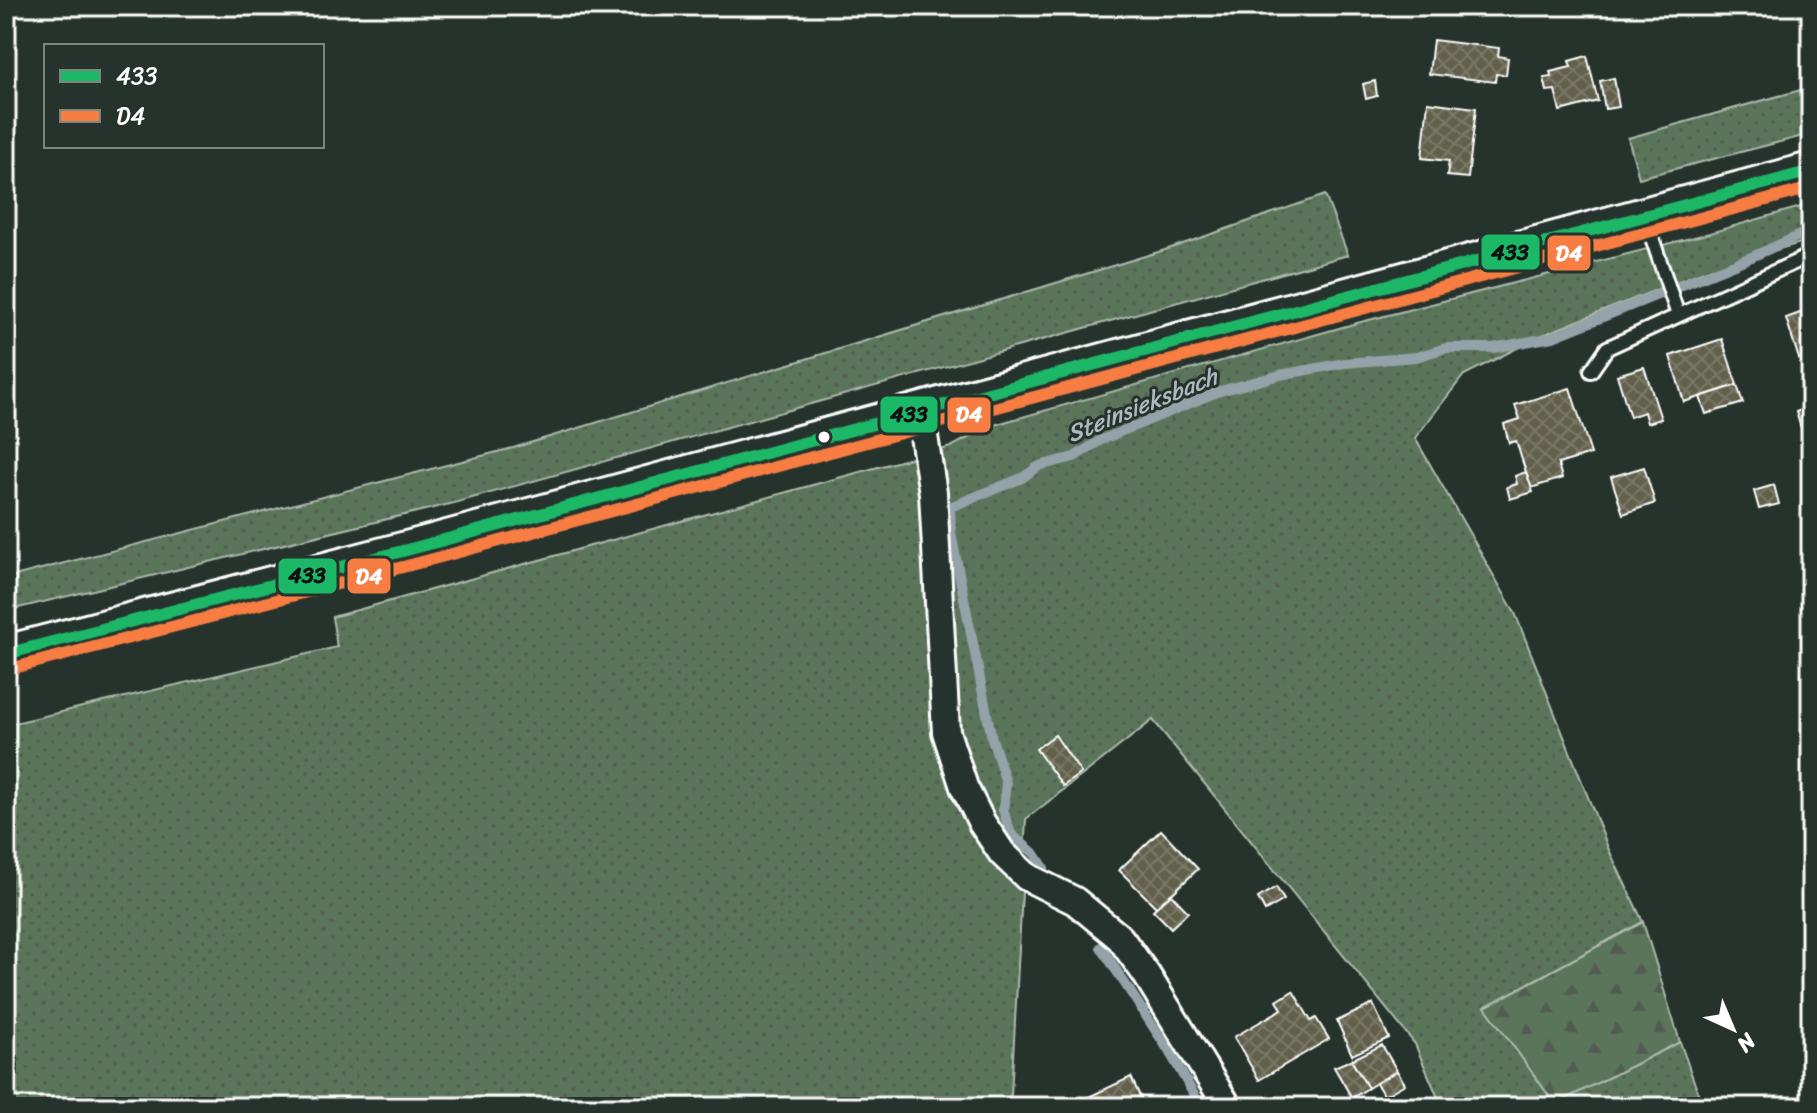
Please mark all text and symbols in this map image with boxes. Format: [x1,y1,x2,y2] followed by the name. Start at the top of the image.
[44,44,324,148] legend
[116,55,157,97] text: 433
[116,95,145,137] text: D4
[1480,233,1541,271] line badge: 433
[1490,233,1529,272] text: 433
[1546,234,1592,272] line badge: D4
[1556,234,1583,273] text: D4
[1060,355,1226,454] water label: Steinsieksbach
[879,395,939,434] line badge: 433
[889,395,928,434] text: 433
[956,395,983,434] text: D4
[946,396,992,434] line badge: D4
[816,429,832,445] unlabelled marker
[287,556,326,595] text: 433
[277,557,338,595] line badge: 433
[346,557,392,595] line badge: D4
[356,557,383,596] text: D4
[1693,989,1773,1069] north arrow
[1727,1023,1766,1063] text: N

